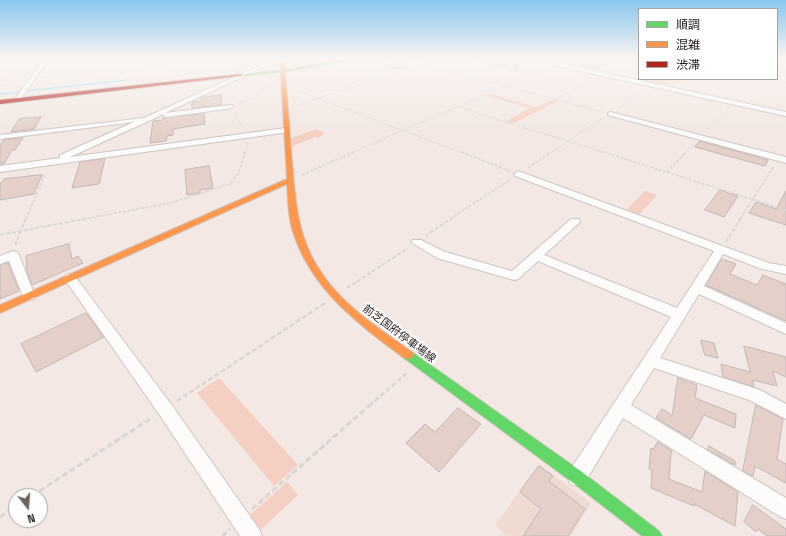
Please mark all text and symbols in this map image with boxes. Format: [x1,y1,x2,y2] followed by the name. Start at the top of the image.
[638,8,778,80] legend
[676,17,700,33] text: 順調
[676,37,700,53] text: 混雑
[676,57,700,73] text: 渋滞
[360,302,438,366] street label: 前芝国府停車場線
[8,488,48,528] north arrow
[26,511,37,526] text: N

